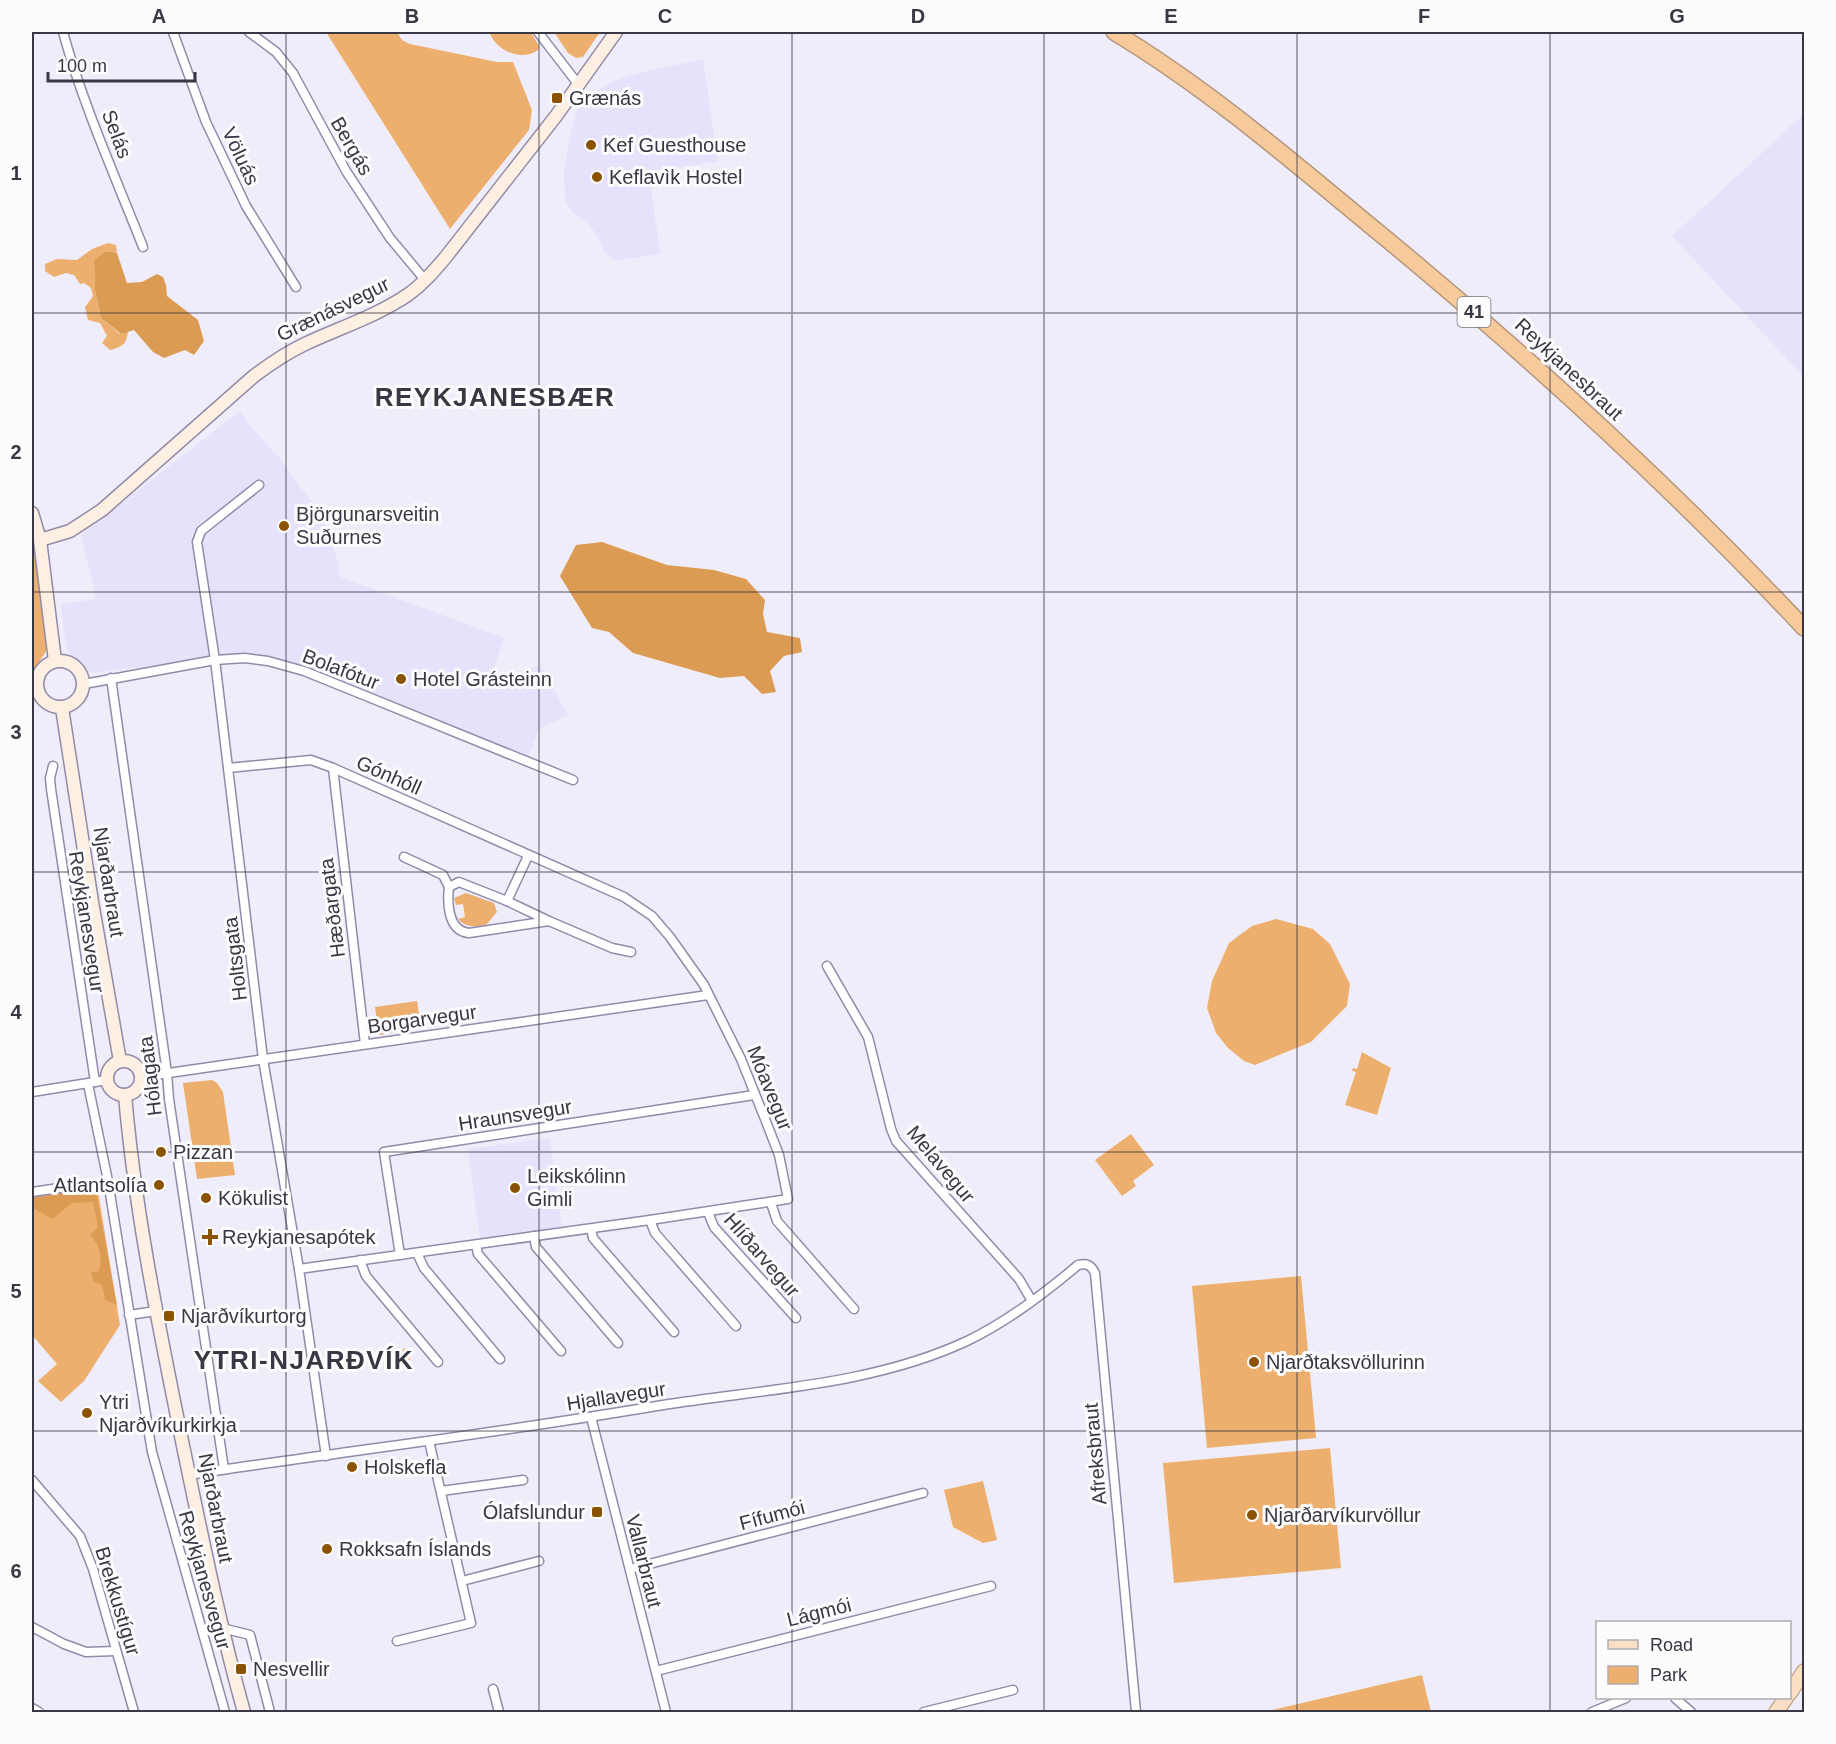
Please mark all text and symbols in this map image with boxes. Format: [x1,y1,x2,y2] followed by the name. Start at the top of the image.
[152,5,166,27] text: A
[405,5,419,27] text: B
[658,5,672,27] text: C
[911,5,925,27] text: D
[1164,5,1178,27] text: E
[1418,5,1430,27] text: F
[1669,5,1685,27] text: G
[48,45,195,83] scale bar
[57,56,107,76] text: 100 m
[569,87,641,109] place label: Grænás
[550,91,564,105] marker: Grænás
[98,107,136,161] street label: Selás
[327,113,377,179] street label: Bergás
[218,124,264,188] street label: Völuás
[603,134,746,156] place label: Kef Guesthouse
[584,138,598,152] marker: Kef Guesthouse
[10,162,22,184] text: 1
[609,166,742,188] place label: Keflavìk Hostel
[590,170,604,184] marker: Keflavìk Hostel
[273,272,393,346] street label: Grænásvegur
[1458,297,1490,327] road number: 41
[1511,314,1628,425] street label: Reykjanesbraut
[375,382,615,412] district label: REYKJANESBÆR
[10,441,22,463] text: 2
[296,503,439,548] place label: Björgunarsveitin Suðurnes
[277,519,291,533] marker: Björgunarsveitin Suðurnes
[300,644,383,694] street label: Bolafótur
[413,668,552,690] place label: Hotel Grásteinn
[394,672,408,686] marker: Hotel Grásteinn
[10,721,22,743] text: 3
[353,751,425,799] street label: Gónhóll
[89,825,129,939] street label: Njarðarbraut
[65,849,109,995] street label: Reykjanesvegur
[315,856,349,959] street label: Hæðargata
[219,915,251,1002] street label: Holtsgata
[366,1000,478,1038] street label: Borgarvegur
[10,1001,22,1023] text: 4
[134,1034,166,1117] street label: Hólagata
[743,1043,797,1134] street label: Móavegur
[457,1095,574,1135] street label: Hraunsvegur
[903,1121,980,1207] street label: Melavegur
[173,1141,233,1163] place label: Pizzan
[154,1145,168,1159] marker: Pizzan
[527,1165,626,1210] place label: Leikskólinn Gimli
[54,1174,148,1196] place label: Atlantsolía
[152,1178,166,1192] marker: Atlantsolía
[508,1181,522,1195] marker: Leikskólinn Gimli
[218,1187,288,1209] place label: Kökulist
[199,1191,213,1205] marker: Kökulist
[720,1209,804,1301] street label: Hlíðarvegur
[222,1226,376,1248] place label: Reykjanesapótek
[203,1230,217,1244] marker: Reykjanesapótek
[10,1280,22,1302] text: 5
[181,1305,307,1327] place label: Njarðvíkurtorg
[162,1309,176,1323] marker: Njarðvíkurtorg
[194,1345,414,1375] district label: YTRI-NJARÐVÍK
[1266,1351,1425,1373] place label: Njarðtaksvöllurinn
[1247,1355,1261,1369] marker: Njarðtaksvöllurinn
[565,1377,667,1415] street label: Hjallavegur
[99,1391,238,1436] place label: Ytri Njarðvíkurkirkja
[1080,1402,1110,1506] street label: Afreksbraut
[80,1406,94,1420] marker: Ytri Njarðvíkurkirkja
[195,1451,237,1565] street label: Njarðarbraut
[364,1456,447,1478] place label: Holskefla
[345,1460,359,1474] marker: Holskefla
[737,1496,807,1534] street label: Fífumói
[483,1501,585,1523] place label: Ólafslundur
[1264,1504,1421,1526] place label: Njarðarvíkurvöllur
[590,1505,604,1519] marker: Ólafslundur
[175,1508,235,1652] street label: Reykjanesvegur
[1245,1508,1259,1522] marker: Njarðarvíkurvöllur
[622,1512,666,1610] street label: Vallarbraut
[339,1538,491,1560] place label: Rokksafn Íslands
[320,1542,334,1556] marker: Rokksafn Íslands
[91,1544,145,1658] street label: Brekkustígur
[10,1560,22,1582] text: 6
[785,1593,853,1631] street label: Lágmói
[1596,1621,1791,1699] legend
[1650,1635,1693,1655] text: Road
[253,1658,330,1680] place label: Nesvellir
[234,1662,248,1676] marker: Nesvellir
[1650,1665,1688,1685] text: Park

